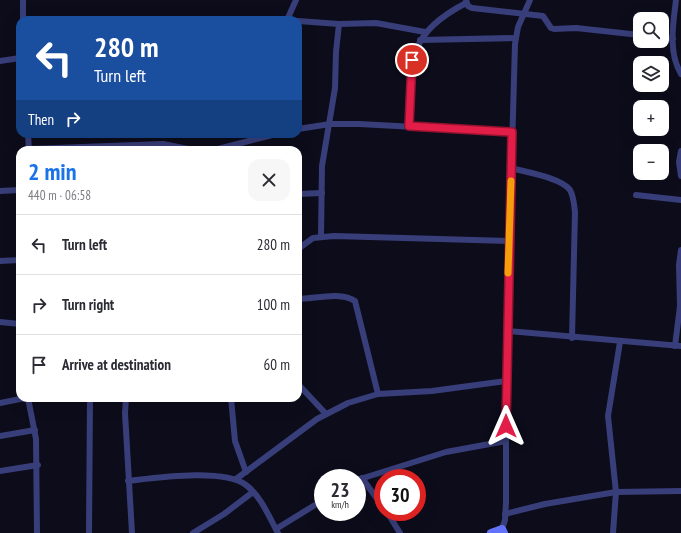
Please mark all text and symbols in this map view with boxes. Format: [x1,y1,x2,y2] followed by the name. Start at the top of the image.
[633,12,669,180] map controls
[633,12,669,48] button: search
[94,28,158,65] text: 280 m
[28,32,80,84] icon: left
[395,43,429,77] pin
[401,49,423,71] icon: arrive
[633,56,669,92] button: layers
[94,64,146,87] text: Turn left
[633,100,669,136] button: +
[62,108,84,130] icon: right
[28,110,54,129] text: Then
[633,144,669,180] button: −
[28,156,76,187] text: 2 min
[248,159,290,201] button: close
[28,187,91,204] text: 440 m · 06:58
[28,234,50,256] icon: left
[62,235,107,254] text: Turn left
[257,235,290,254] text: 280 m
[28,294,50,316] icon: right
[62,295,114,314] text: Turn right
[257,295,290,314] text: 100 m
[28,354,50,376] icon: arrive
[62,355,171,374] text: Arrive at destination
[264,355,290,374] text: 60 m
[485,405,527,447] position arrow
[374,469,426,521] speed limit sign: 30
[330,477,350,503] text: 23
[331,498,349,511] text: km/h

